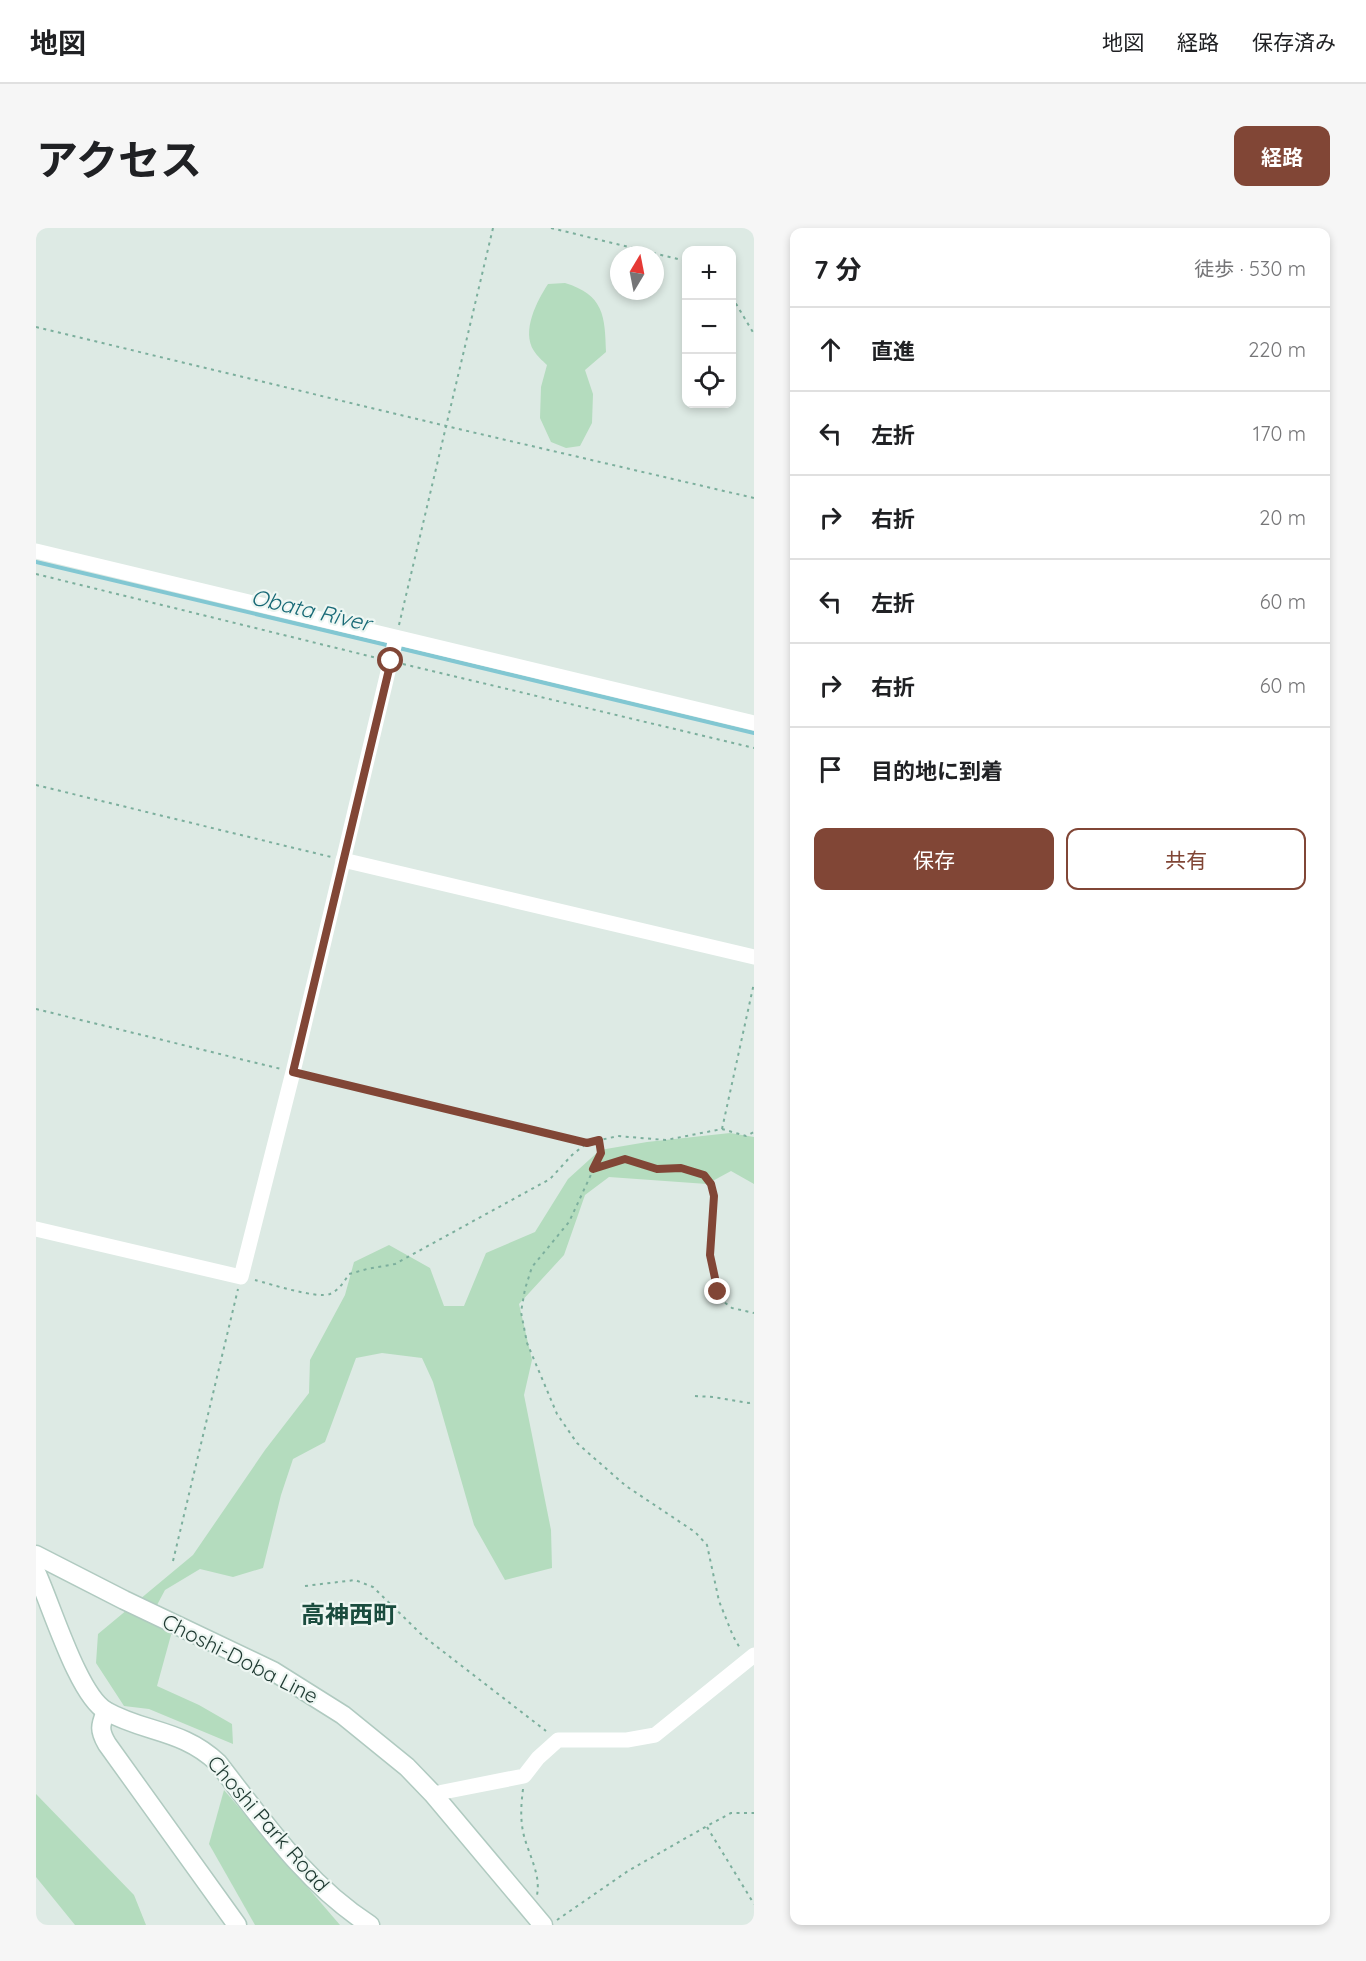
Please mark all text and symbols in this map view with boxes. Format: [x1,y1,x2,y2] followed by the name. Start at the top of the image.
[30,25,86,60] text: 地図
[1102,29,1144,55] text: 地図
[1177,29,1219,55] text: 経路
[1252,29,1336,55] text: 保存済み
[1234,126,1330,186] button: 経路
[36,133,202,186] text: アクセス
[610,246,664,300] north arrow
[682,246,736,408] map controls
[682,246,736,300] button: +
[814,253,862,286] text: 7 分
[1194,256,1306,281] text: 徒歩 · 530 m
[682,300,736,354] button: −
[814,333,847,366] icon: ahead
[871,337,915,365] text: 直進
[1248,337,1306,362] text: 220 m
[682,354,736,408] button: locate
[814,417,847,450] icon: left
[871,421,915,449] text: 左折
[1253,421,1306,446] text: 170 m
[814,501,847,534] icon: right
[871,505,915,533] text: 右折
[1259,505,1306,530] text: 20 m
[248,583,376,638] water label: Obata River
[814,585,847,618] icon: left
[871,589,915,617] text: 左折
[1260,589,1306,614] text: 60 m
[377,647,403,673] route start
[814,669,847,702] icon: right
[871,673,915,701] text: 右折
[1260,673,1306,698] text: 60 m
[814,753,847,786] icon: arrive
[871,757,1003,785] text: 目的地に到着
[814,828,1054,890] button: 保存
[1066,828,1306,890] button: 共有
[704,1278,730,1304] route end
[301,1599,397,1629] district label: 高神西町
[158,1608,323,1709] street label: Choshi-Doba Line
[202,1750,335,1897] street label: Choshi Park Road

